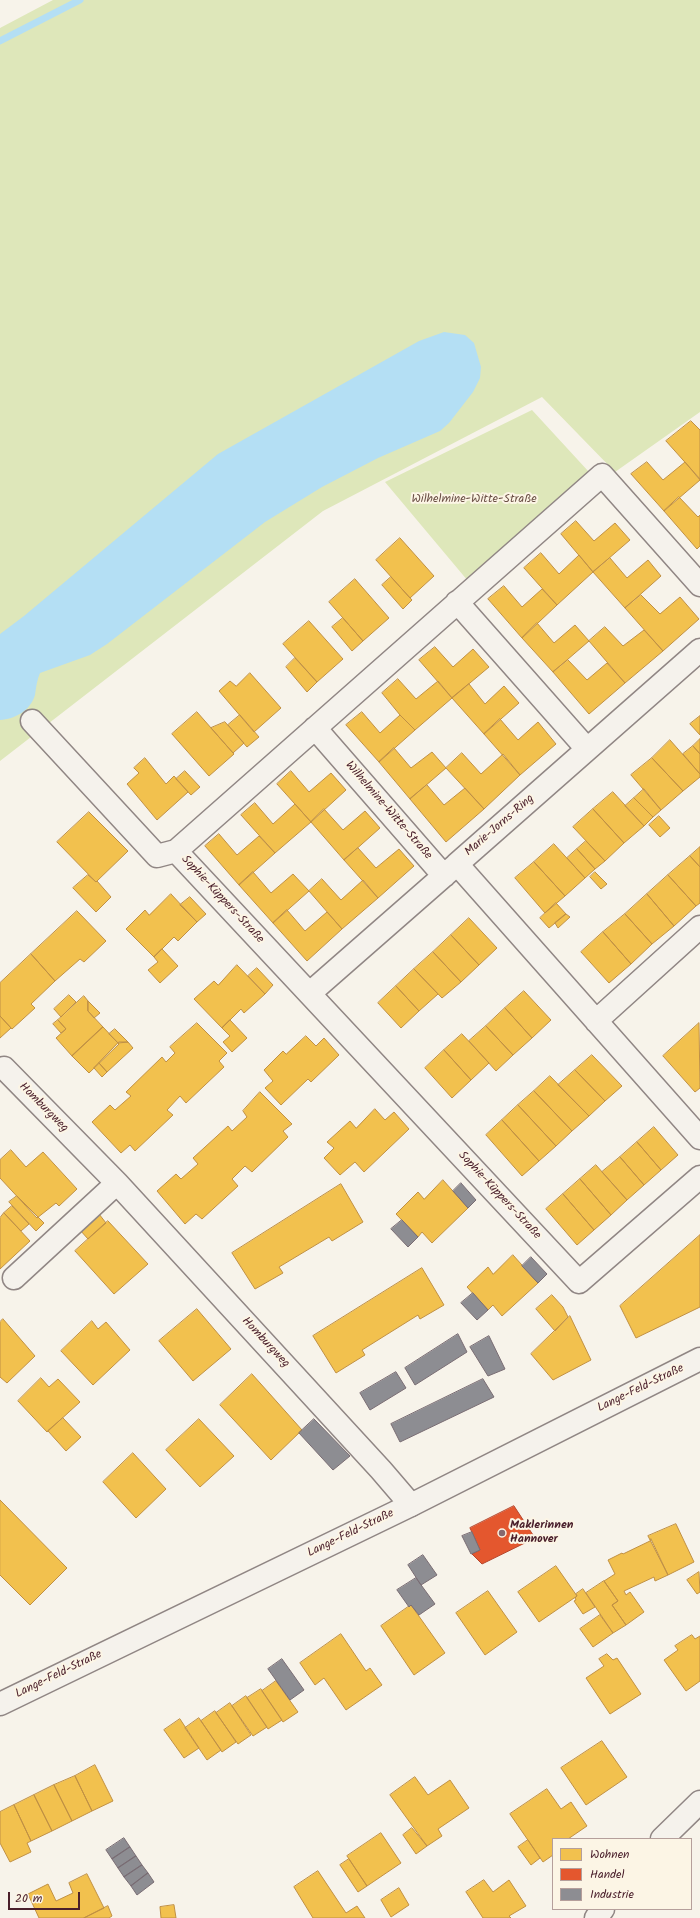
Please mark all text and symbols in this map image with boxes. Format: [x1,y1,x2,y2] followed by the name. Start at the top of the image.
[411,493,537,507] park label: Wilhelmine-Witte-Straße
[342,759,434,863] street label: Wilhelmine-Witte-Straße
[463,792,537,860] street label: Marie-Jorns-Ring
[177,853,267,947] street label: Sophie-Küppers-Straße
[15,1080,71,1136] street label: Homburgweg
[454,1149,544,1243] street label: Sophie-Küppers-Straße
[238,1315,292,1371] street label: Homburgweg
[595,1362,687,1416] street label: Lange-Feld-Straße
[305,1507,397,1561] street label: Lange-Feld-Straße
[510,1519,573,1547] place label: Maklerinnen Hannover
[497,1528,507,1538] marker: Maklerinnen Hannover
[13,1648,105,1702] street label: Lange-Feld-Straße
[552,1838,692,1910] legend
[590,1845,629,1864] text: Wohnen
[590,1865,624,1884] text: Handel
[10,1884,82,1910] scale bar
[590,1885,634,1904] text: Industrie
[15,1889,42,1908] text: 20 m

